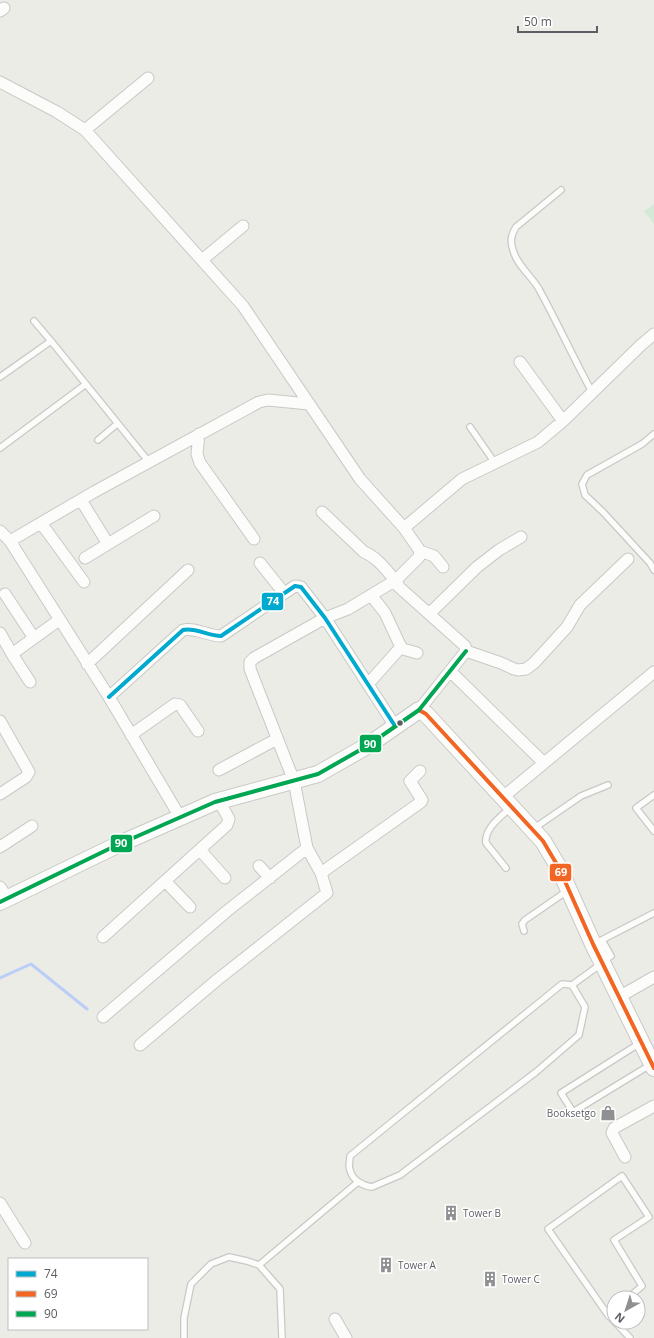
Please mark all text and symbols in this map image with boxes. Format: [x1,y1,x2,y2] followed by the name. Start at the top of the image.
[518,8,597,34] scale bar
[524,13,552,30] text: 50 m
[261,592,284,611] line badge: 74
[267,593,280,608] text: 74
[395,718,405,728] unlabelled marker
[359,734,382,753] line badge: 90
[364,736,376,751] text: 90
[110,834,133,853] line badge: 90
[115,835,127,850] text: 90
[549,863,572,882] line badge: 69
[555,864,567,879] text: 69
[599,1104,617,1122] shop icon: Booksetgo
[547,1106,596,1120] place label: Booksetgo
[442,1204,460,1222] building icon: Tower B
[463,1206,501,1220] place label: Tower B
[377,1256,395,1274] building icon: Tower A
[8,1258,148,1330] legend
[398,1258,437,1272] place label: Tower A
[44,1265,58,1282] text: 74
[481,1270,499,1288] building icon: Tower C
[502,1272,540,1286] place label: Tower C
[44,1285,58,1302] text: 69
[606,1290,646,1330] north arrow
[44,1305,58,1322] text: 90
[611,1310,628,1327] text: N

